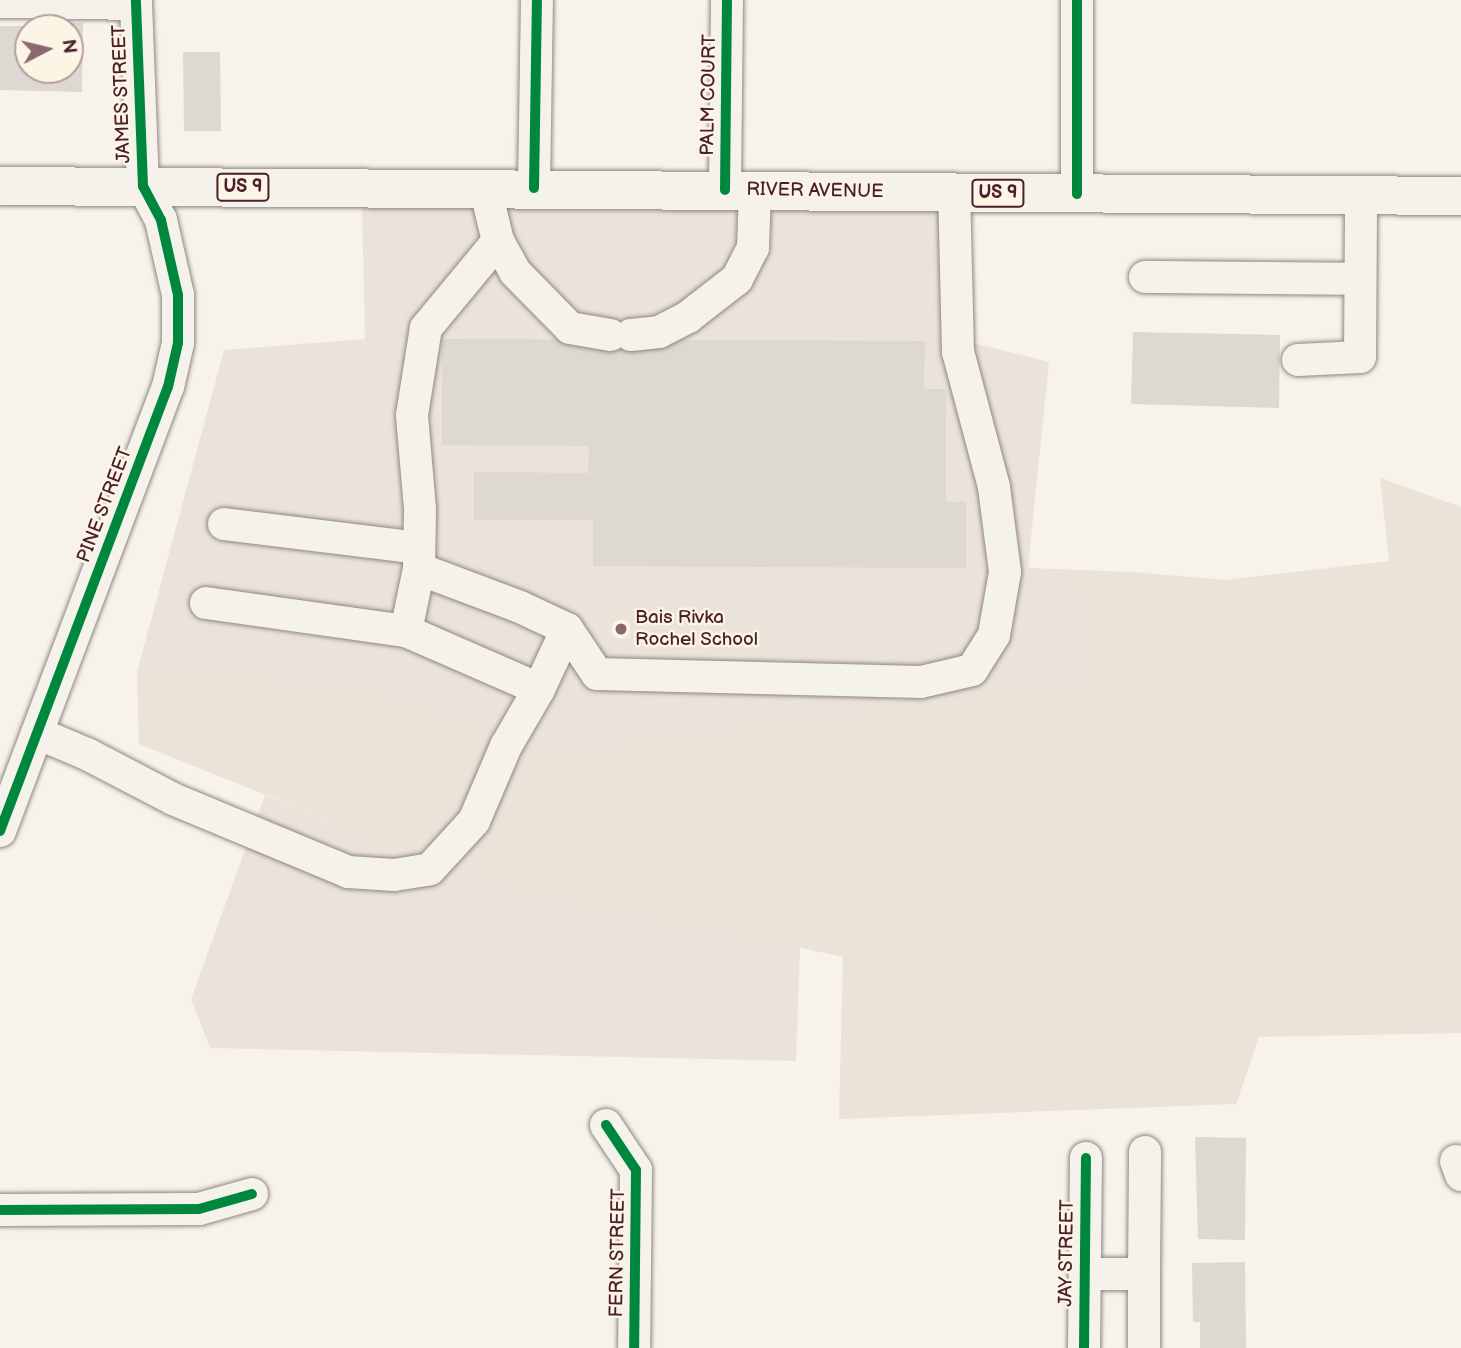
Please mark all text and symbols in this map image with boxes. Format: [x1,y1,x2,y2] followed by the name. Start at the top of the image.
[14,14,84,84] north arrow
[108,24,136,164] street label: JAMES STREET
[697,34,721,156] street label: PALM COURT
[56,38,81,55] text: N
[215,172,271,202] road number: US 9
[746,178,884,204] street label: RIVER AVENUE
[970,178,1026,208] road number: US 9
[72,444,138,566] street label: PINE STREET
[635,607,758,651] place label: Bais Rivka Rochel School
[613,621,629,637] marker: Bais Rivka Rochel School
[605,1188,631,1318] street label: FERN STREET
[1055,1199,1079,1307] street label: JAY STREET

